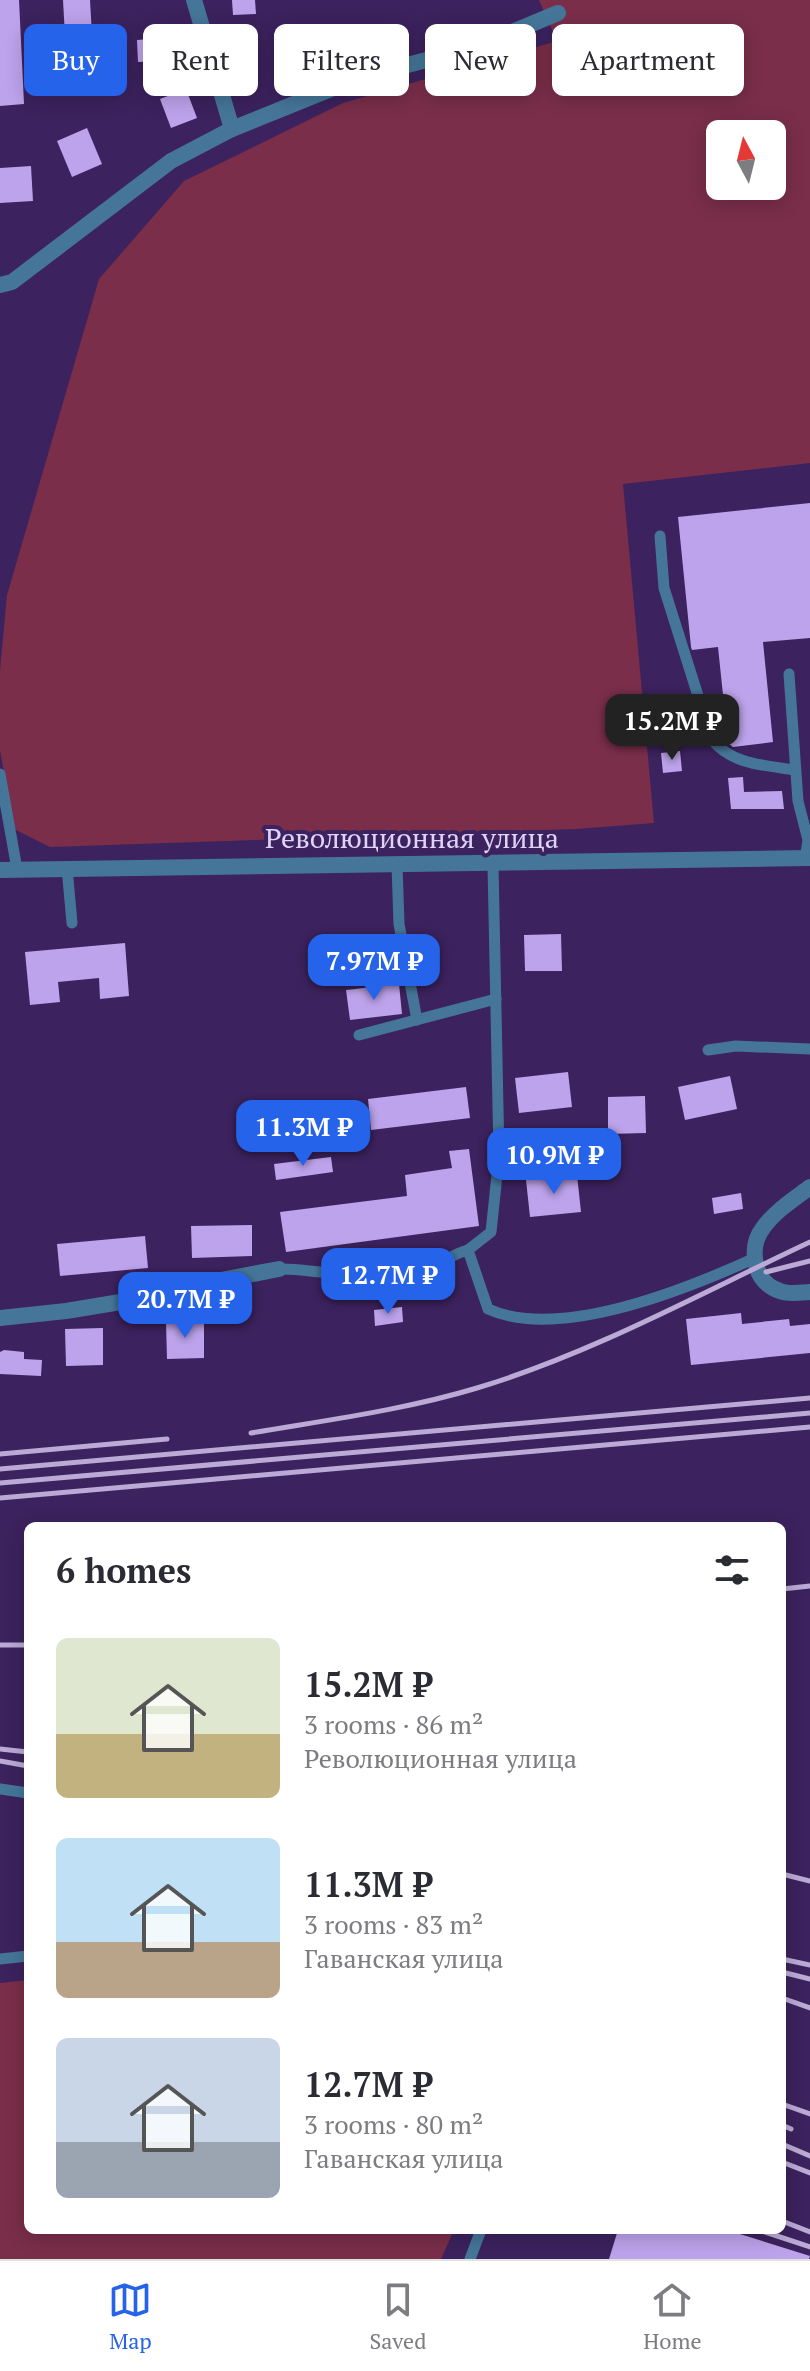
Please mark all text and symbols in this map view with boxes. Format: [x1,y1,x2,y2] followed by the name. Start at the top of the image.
[24,24,127,96] chip: Buy
[143,24,258,96] chip: Rent
[274,24,409,96] chip: Filters
[425,24,536,96] chip: New
[552,24,744,96] chip: Apartment
[706,120,786,200] north arrow
[706,120,786,200] map controls
[598,694,746,762] pin: 15.2M ₽
[623,703,721,737] text: 15.2M ₽
[265,819,559,856] street label: Революционная улица
[300,934,448,1002] pin: 7.97M ₽
[326,943,422,977] text: 7.97M ₽
[229,1100,377,1168] pin: 11.3M ₽
[254,1109,352,1143] text: 11.3M ₽
[480,1128,628,1196] pin: 10.9M ₽
[505,1137,603,1171] text: 10.9M ₽
[314,1248,462,1316] pin: 12.7M ₽
[339,1257,437,1291] text: 12.7M ₽
[111,1272,259,1340] pin: 20.7M ₽
[136,1281,234,1315] text: 20.7M ₽
[56,1548,191,1593] text: 6 homes
[710,1548,754,1592] icon: filters
[304,1662,432,1707] text: 15.2M ₽
[120,1670,216,1766] icon: home
[304,1707,483,1741] text: 3 rooms · 86 m²
[304,1741,577,1775] text: Революционная улица
[304,1862,432,1907] text: 11.3M ₽
[120,1870,216,1966] icon: home
[304,1907,483,1941] text: 3 rooms · 83 m²
[304,1941,504,1975] text: Гаванская улица
[304,2062,432,2107] text: 12.7M ₽
[120,2070,216,2166] icon: home
[304,2107,483,2141] text: 3 rooms · 80 m²
[304,2141,504,2175] text: Гаванская улица
[108,2278,152,2355] tab: Map
[369,2278,426,2355] tab: Saved
[643,2278,702,2355] tab: Home

